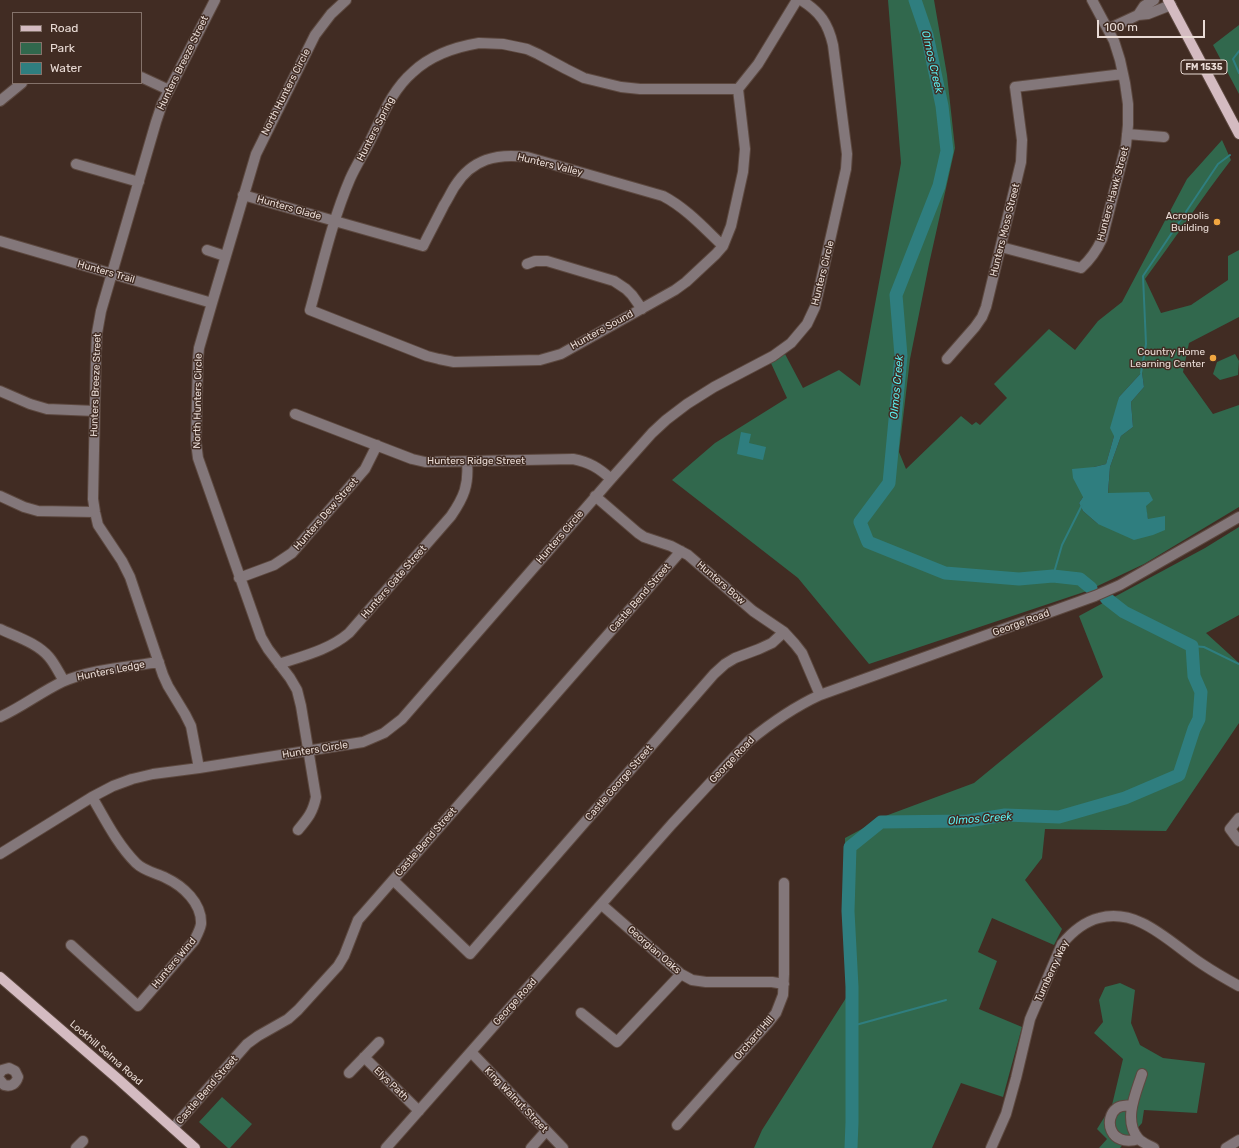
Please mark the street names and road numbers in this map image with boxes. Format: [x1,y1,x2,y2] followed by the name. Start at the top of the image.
[155,14,211,112] street label: Hunters Breeze Street
[259,47,313,137] street label: North Hunters Circle
[1181,60,1227,74] road number: FM 1535
[355,95,397,163] street label: Hunters Spring
[1095,146,1131,242] street label: Hunters Hawk Street
[516,151,584,179] street label: Hunters Valley
[988,182,1022,278] street label: Hunters Moss Street
[255,193,323,223] street label: Hunters Glade
[809,239,837,307] street label: Hunters Circle
[76,258,136,286] street label: Hunters Trail
[568,308,636,352] street label: Hunters Sound
[88,333,104,437] street label: Hunters Breeze Street
[191,353,205,449] street label: North Hunters Circle
[427,455,525,467] street label: Hunters Ridge Street
[291,475,361,553] street label: Hunters Dew Street
[534,508,586,566] street label: Hunters Circle
[359,543,429,621] street label: Hunters Gate Street
[694,559,748,607] street label: Hunters Bow
[607,561,673,635] street label: Castle Bend Street
[991,607,1051,639] street label: George Road
[76,659,146,683] street label: Hunters Ledge
[707,734,757,786] street label: George Road
[281,739,349,761] street label: Hunters Circle
[583,743,655,823] street label: Castle George Street
[393,805,459,879] street label: Castle Bend Street
[625,924,683,976] street label: Georgian Oaks
[149,935,199,991] street label: Hunters Wind
[1032,938,1072,1004] street label: Turnberry Way
[491,976,539,1028] street label: George Road
[732,1014,776,1062] street label: Orchard Hill
[67,1018,145,1088] street label: Lockhill Selma Road
[174,1053,240,1127] street label: Castle Bend Street
[371,1065,411,1103] street label: Elys Path
[482,1065,550,1135] street label: King Walnut Street

